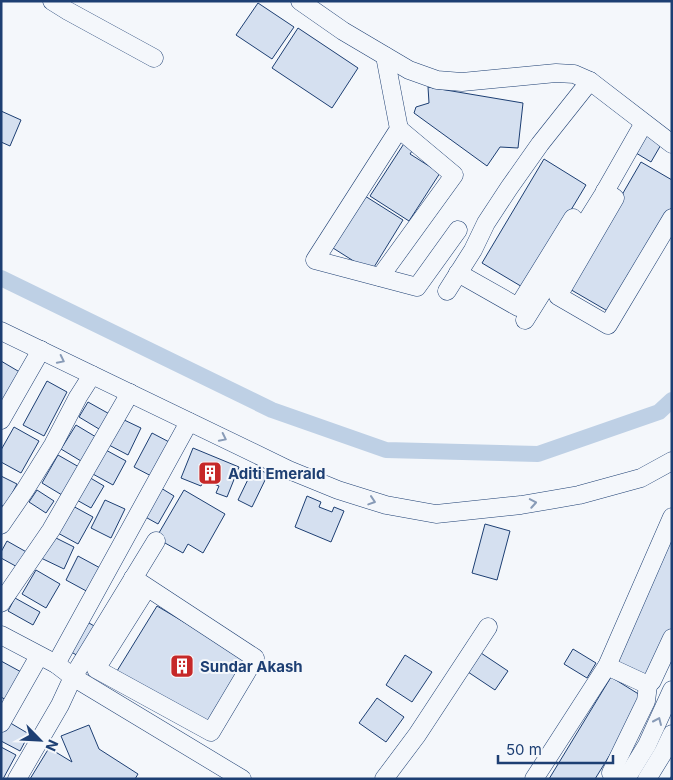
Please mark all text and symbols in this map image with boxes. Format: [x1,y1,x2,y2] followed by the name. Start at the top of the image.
[56,354,65,364] one-way arrow
[218,432,227,442] one-way arrow
[197,460,223,486] building icon: Aditi Emerald
[228,464,325,483] place label: Aditi Emerald
[368,495,376,505] one-way arrow
[528,499,537,509] one-way arrow
[169,653,195,679] building icon: Sundar Akash
[200,657,303,676] place label: Sundar Akash
[15,715,65,765] north arrow
[651,717,662,726] one-way arrow
[498,732,613,764] scale bar
[42,737,62,754] text: N
[506,740,542,759] text: 50 m

